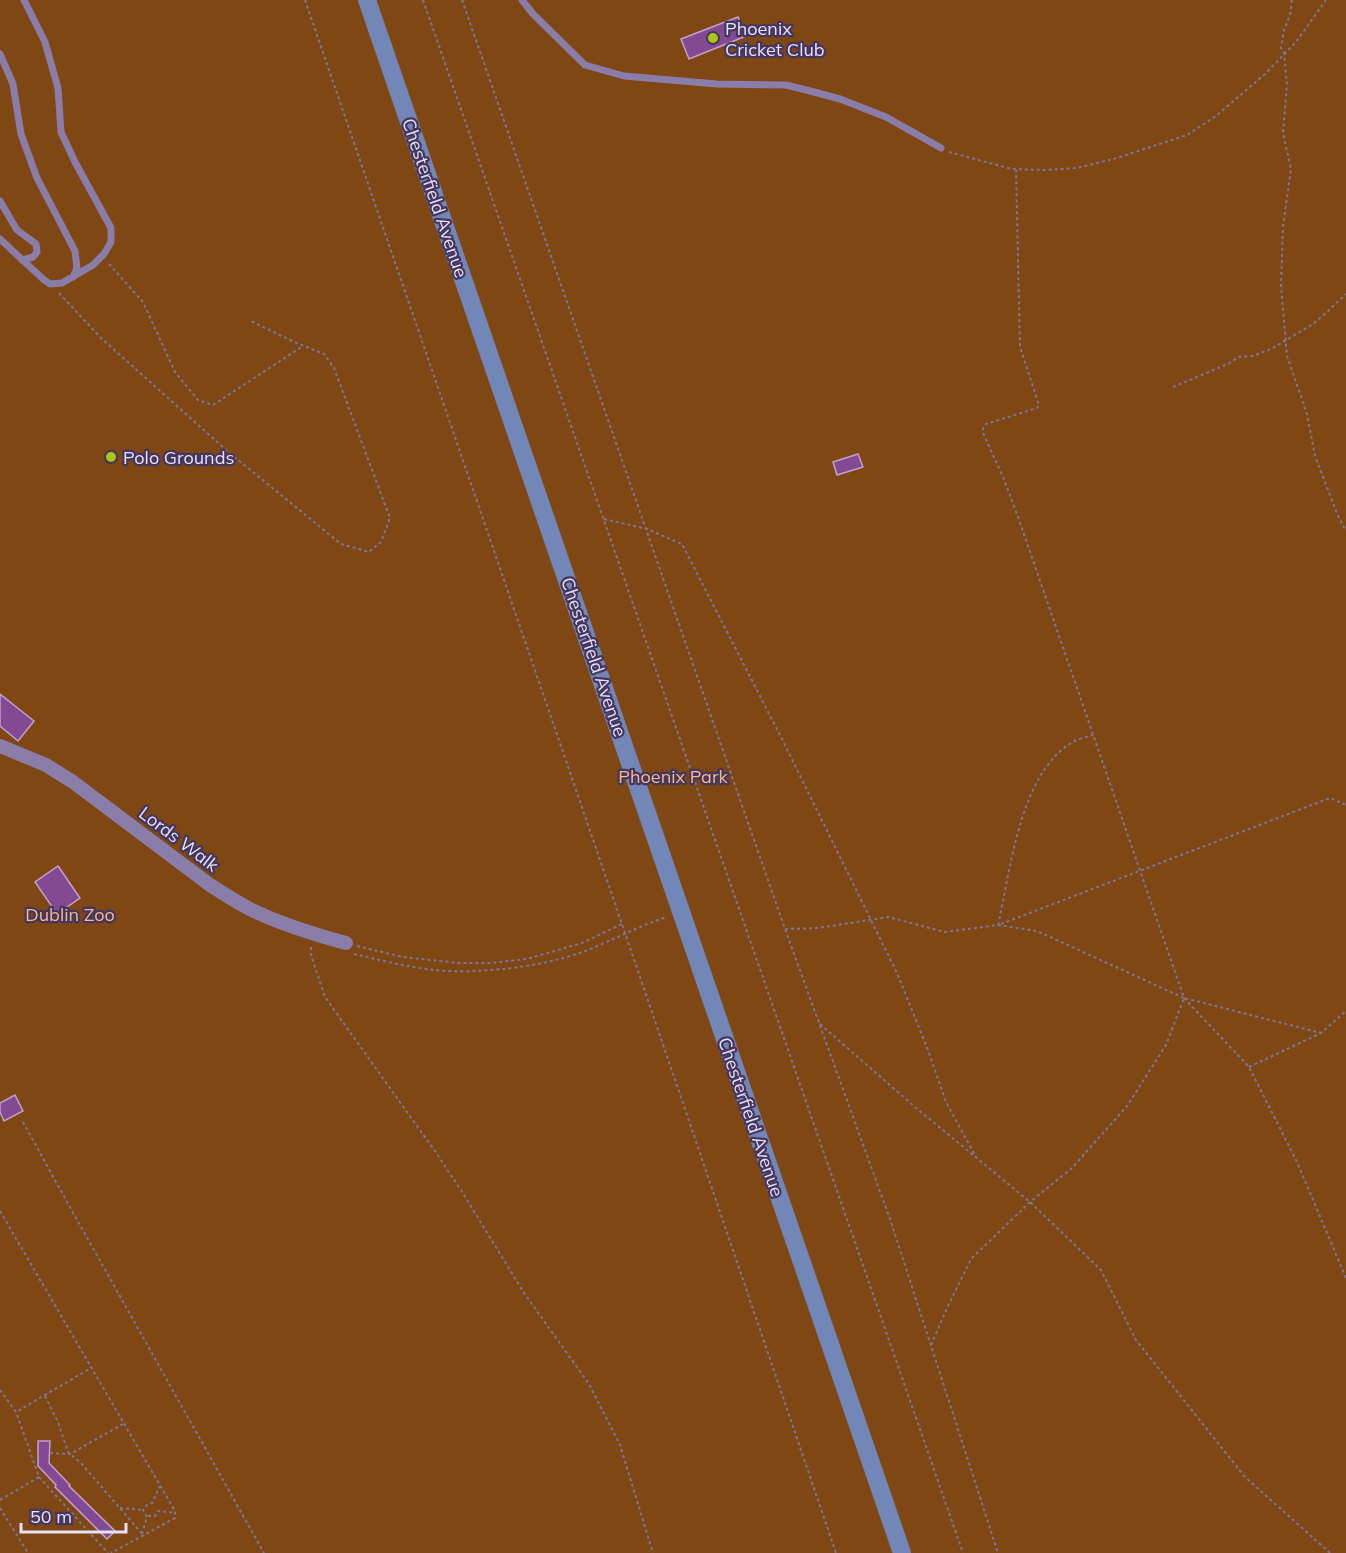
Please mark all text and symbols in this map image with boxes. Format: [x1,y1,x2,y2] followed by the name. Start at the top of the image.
[725,17,825,61] place label: Phoenix Cricket Club
[706,31,720,45] marker: Phoenix Cricket Club
[397,115,473,281] street label: Chesterfield Avenue
[123,446,234,469] place label: Polo Grounds
[104,450,118,464] marker: Polo Grounds
[556,574,632,740] street label: Chesterfield Avenue
[618,765,728,788] park label: Phoenix Park
[134,801,224,877] street label: Lords Walk
[25,903,115,926] park label: Dublin Zoo
[713,1034,789,1200] street label: Chesterfield Avenue
[21,1496,126,1534] scale bar
[30,1505,72,1528] text: 50 m

